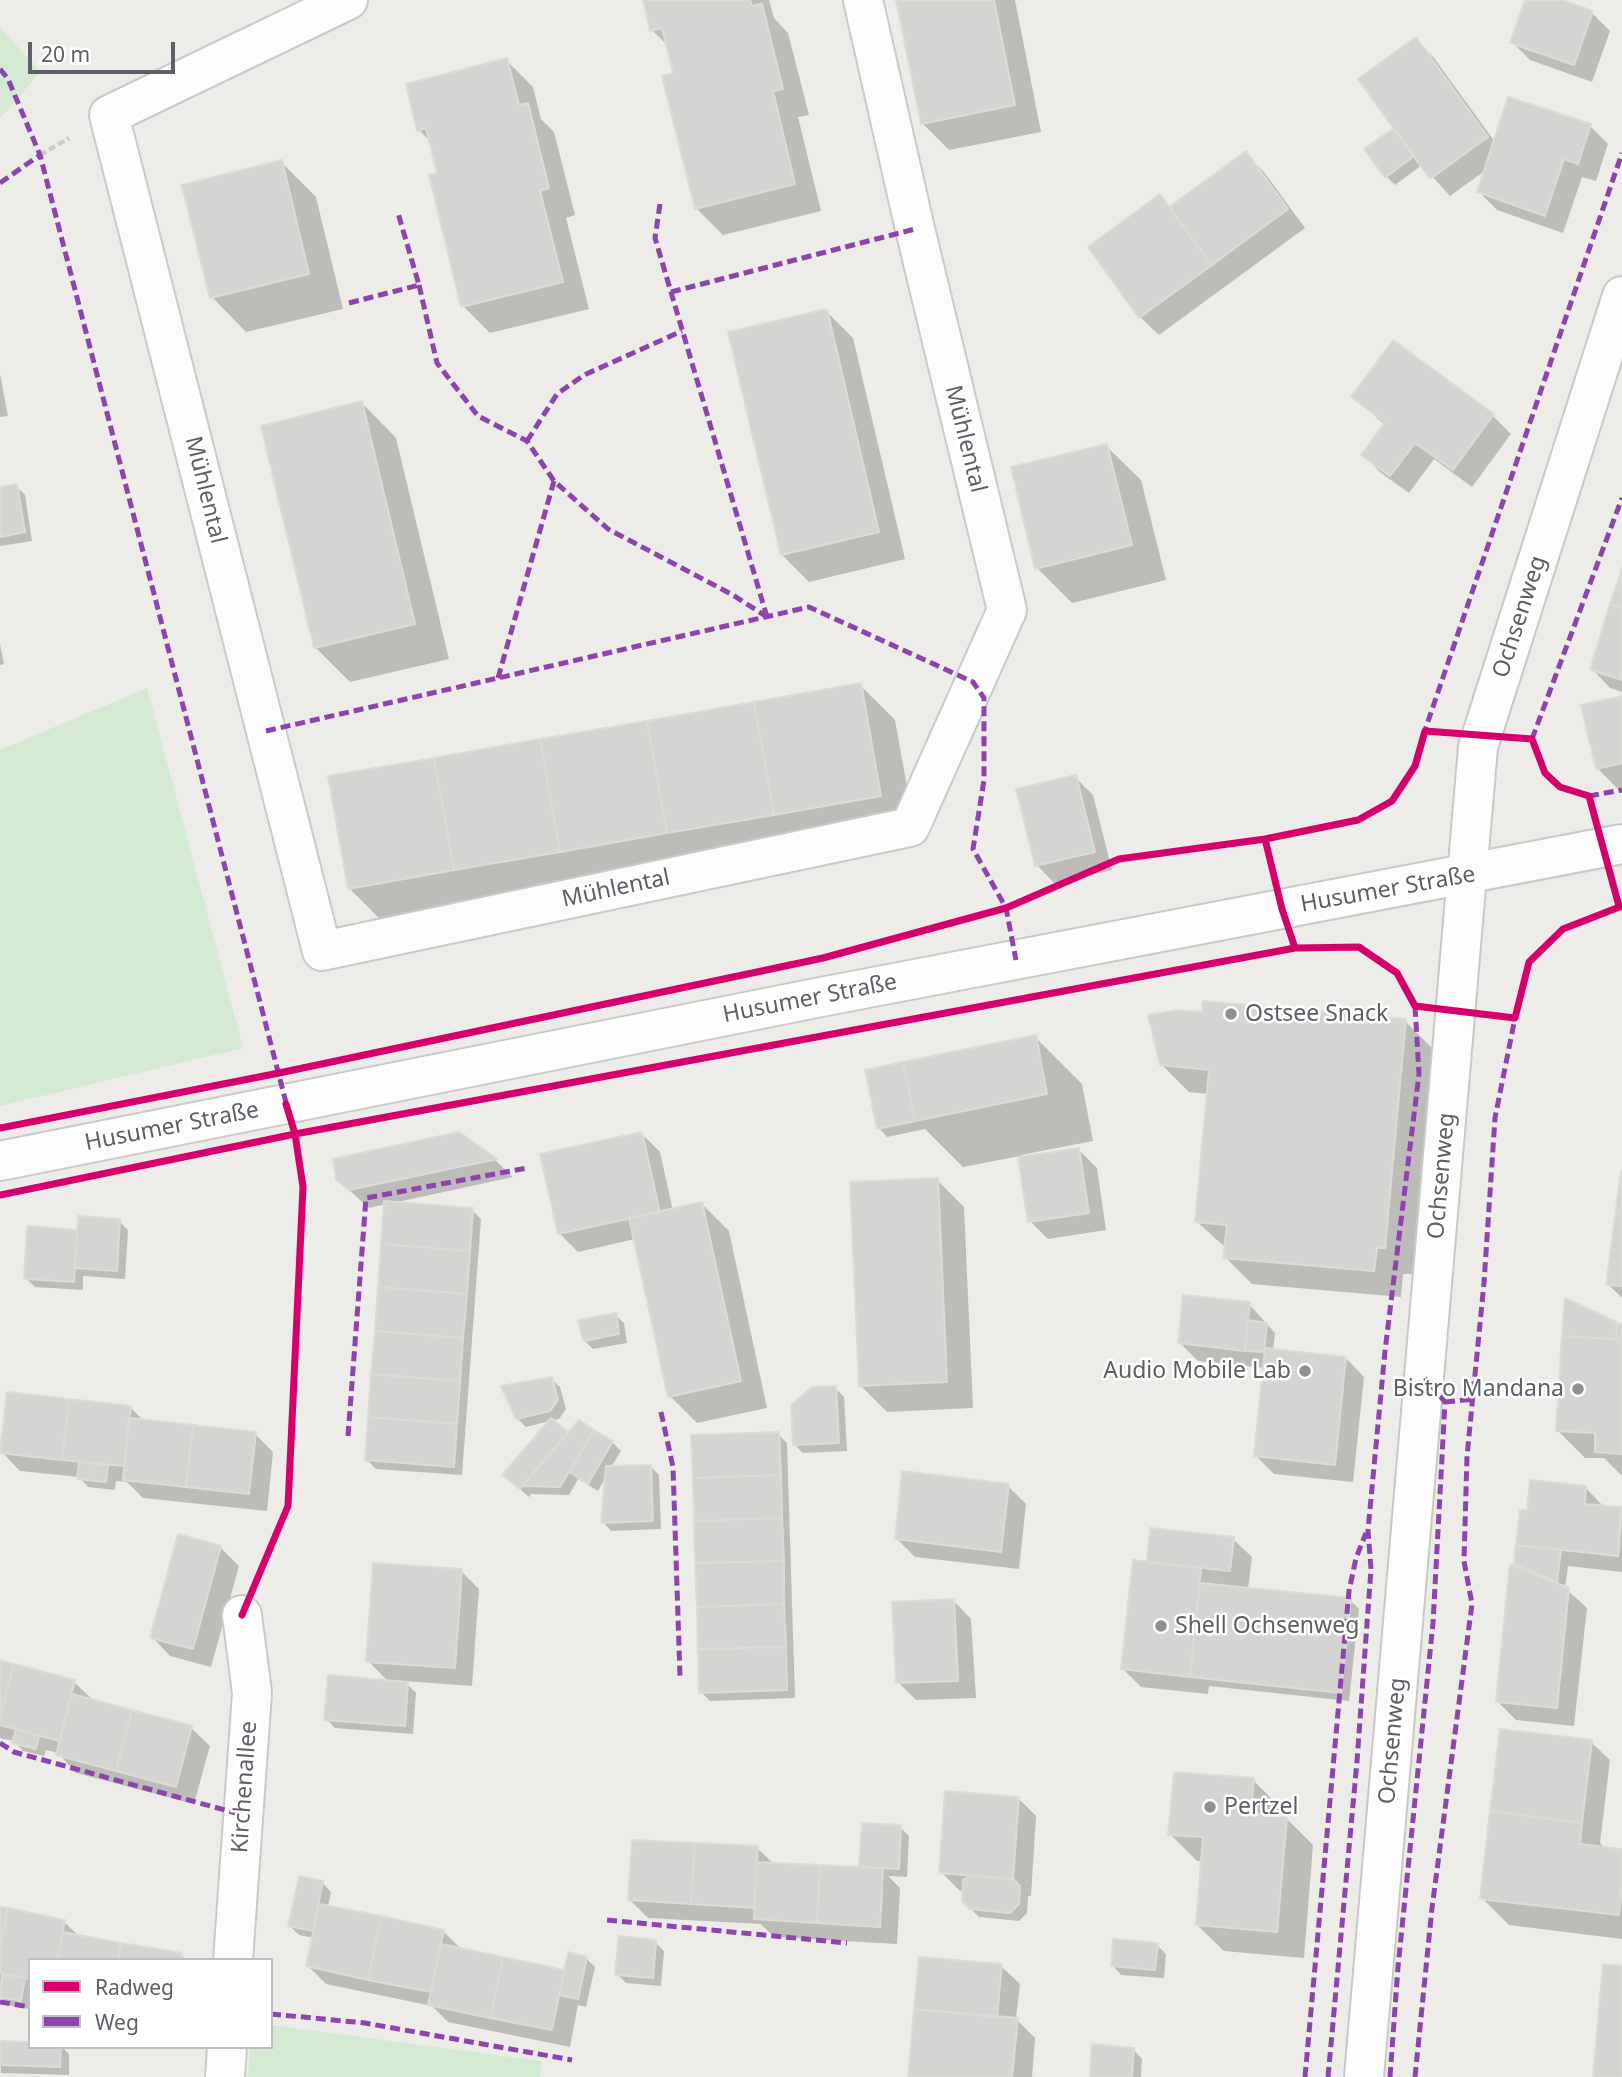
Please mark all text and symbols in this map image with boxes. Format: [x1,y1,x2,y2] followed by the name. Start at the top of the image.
[32,28,178,72] scale bar
[41,40,90,68] text: 20 m
[938,383,992,495] street label: Mühlental
[178,434,232,546] street label: Mühlental
[1487,553,1553,681] street label: Ochsenweg
[1299,861,1477,919] street label: Husumer Straße
[560,864,672,914] street label: Mühlental
[721,969,899,1029] street label: Husumer Straße
[1245,1000,1388,1028] place label: Ostsee Snack
[1223,1006,1239,1022] marker: Ostsee Snack
[83,1097,261,1157] street label: Husumer Straße
[1423,1112,1461,1240] street label: Ochsenweg
[1103,1357,1291,1385] place label: Audio Mobile Lab
[1297,1363,1313,1379] marker: Audio Mobile Lab
[1393,1375,1564,1403] place label: Bistro Mandana
[1570,1381,1586,1397] marker: Bistro Mandana
[1175,1612,1359,1640] place label: Shell Ochsenweg
[1153,1618,1169,1634] marker: Shell Ochsenweg
[1374,1677,1412,1805] street label: Ochsenweg
[227,1720,263,1854] street label: Kirchenallee
[1224,1793,1298,1821] place label: Pertzel
[1202,1799,1218,1815] marker: Pertzel
[28,1958,273,2049] legend
[95,1973,174,2001] text: Radweg
[95,2008,139,2036] text: Weg

